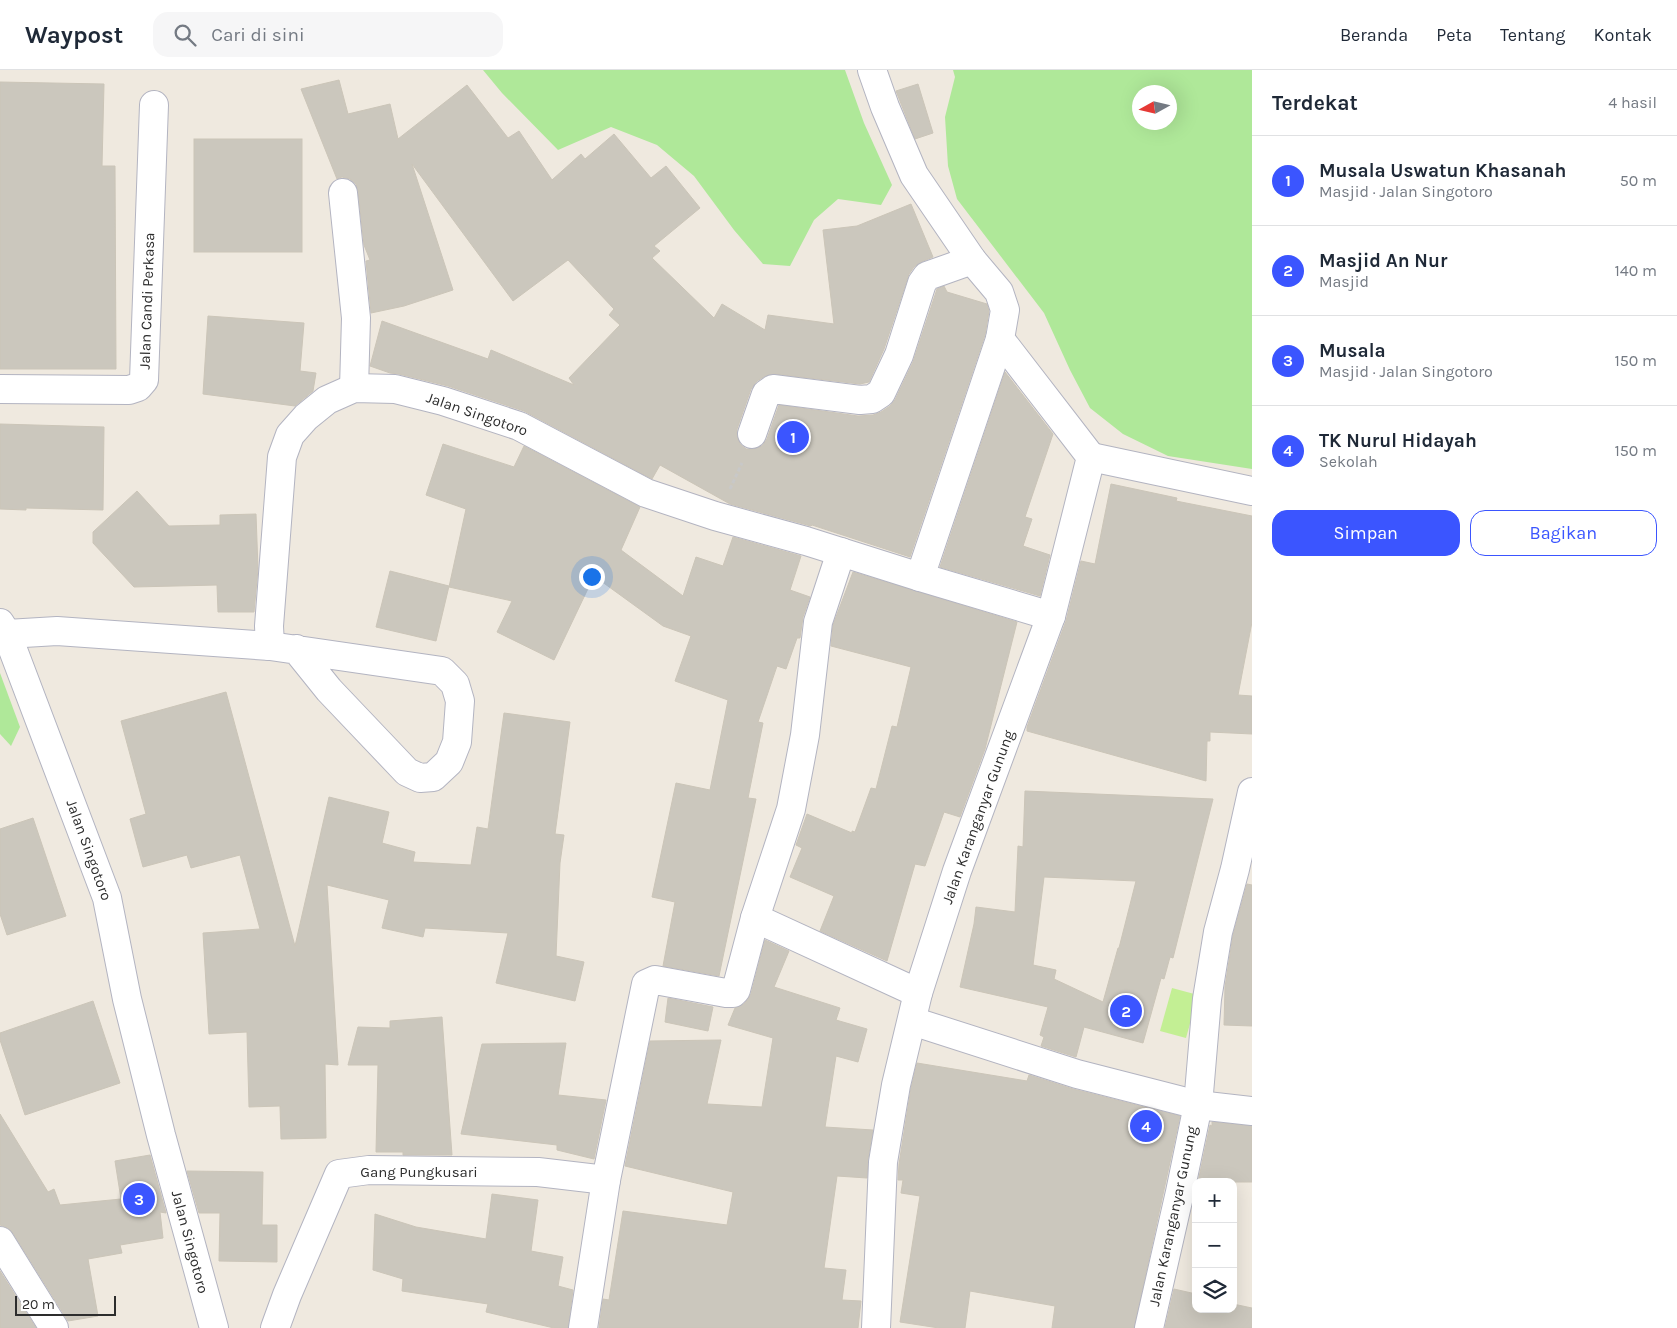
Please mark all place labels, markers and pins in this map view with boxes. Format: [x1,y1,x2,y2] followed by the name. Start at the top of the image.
[777,418,809,456] pin: 1
[1110,992,1142,1030] pin: 2
[1130,1107,1162,1145] pin: 4
[123,1180,155,1218] pin: 3

